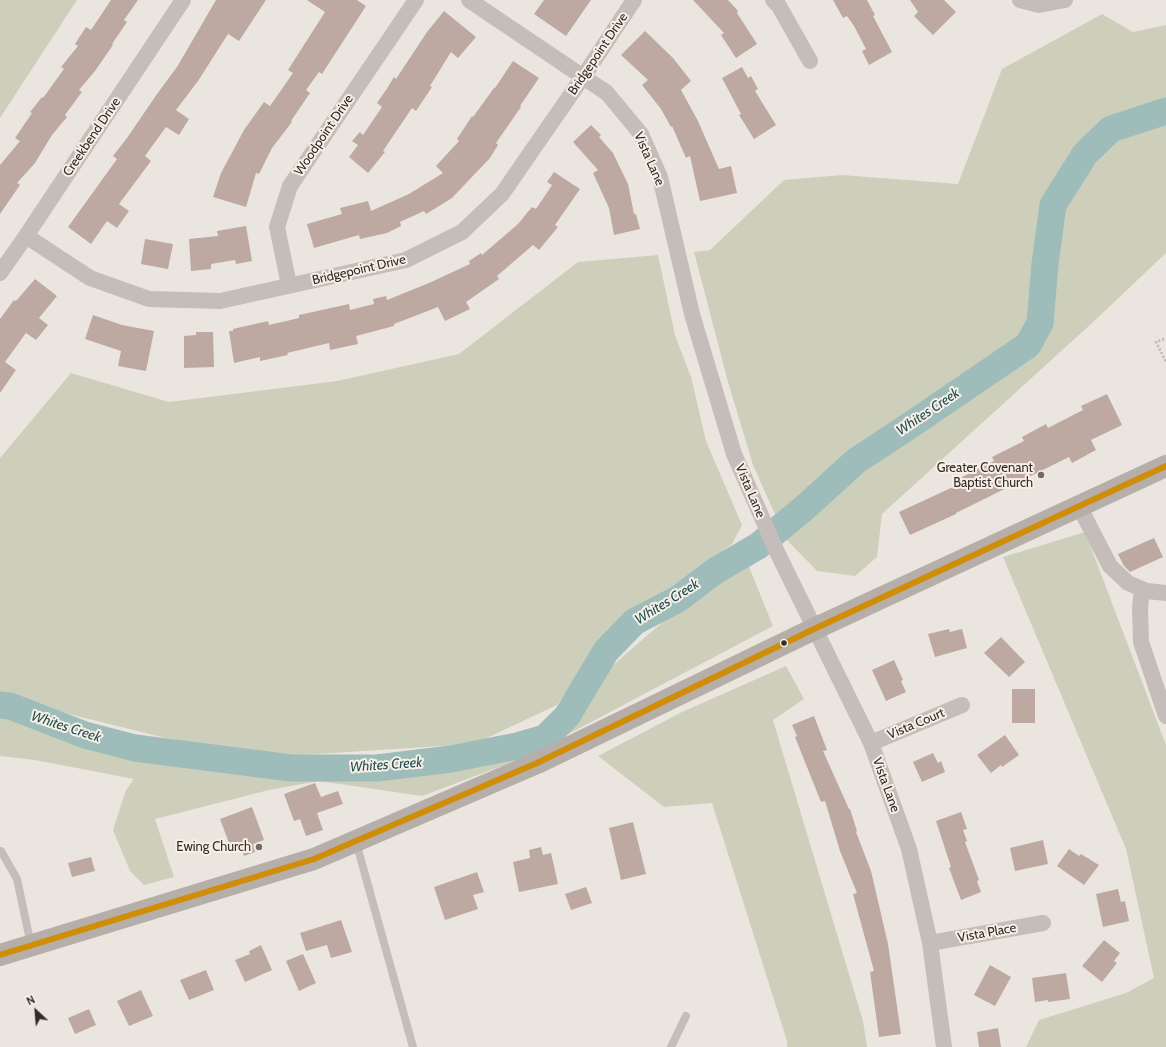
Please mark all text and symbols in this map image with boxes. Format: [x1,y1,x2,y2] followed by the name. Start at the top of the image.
[565,10,631,98] street label: Bridgepoint Drive
[291,92,357,178] street label: Woodpoint Drive
[60,95,124,179] street label: Creekbend Drive
[630,130,668,188] street label: Vista Lane
[311,252,407,288] street label: Bridgepoint Drive
[893,385,963,439] water label: Whites Creek
[937,460,1033,491] place label: Greater Covenant Baptist Church
[732,462,768,520] street label: Vista Lane
[1036,470,1046,480] marker: Greater Covenant Baptist Church
[632,576,702,628] water label: Whites Creek
[779,638,789,648] unlabelled marker
[885,705,947,743] street label: Vista Court
[29,708,103,746] water label: Whites Creek
[349,754,423,776] water label: Whites Creek
[869,756,903,814] street label: Vista Lane
[176,839,251,855] place label: Ewing Church
[254,842,264,852] marker: Ewing Church
[956,920,1018,946] street label: Vista Place
[16,991,56,1031] north arrow
[24,992,37,1008] text: N

